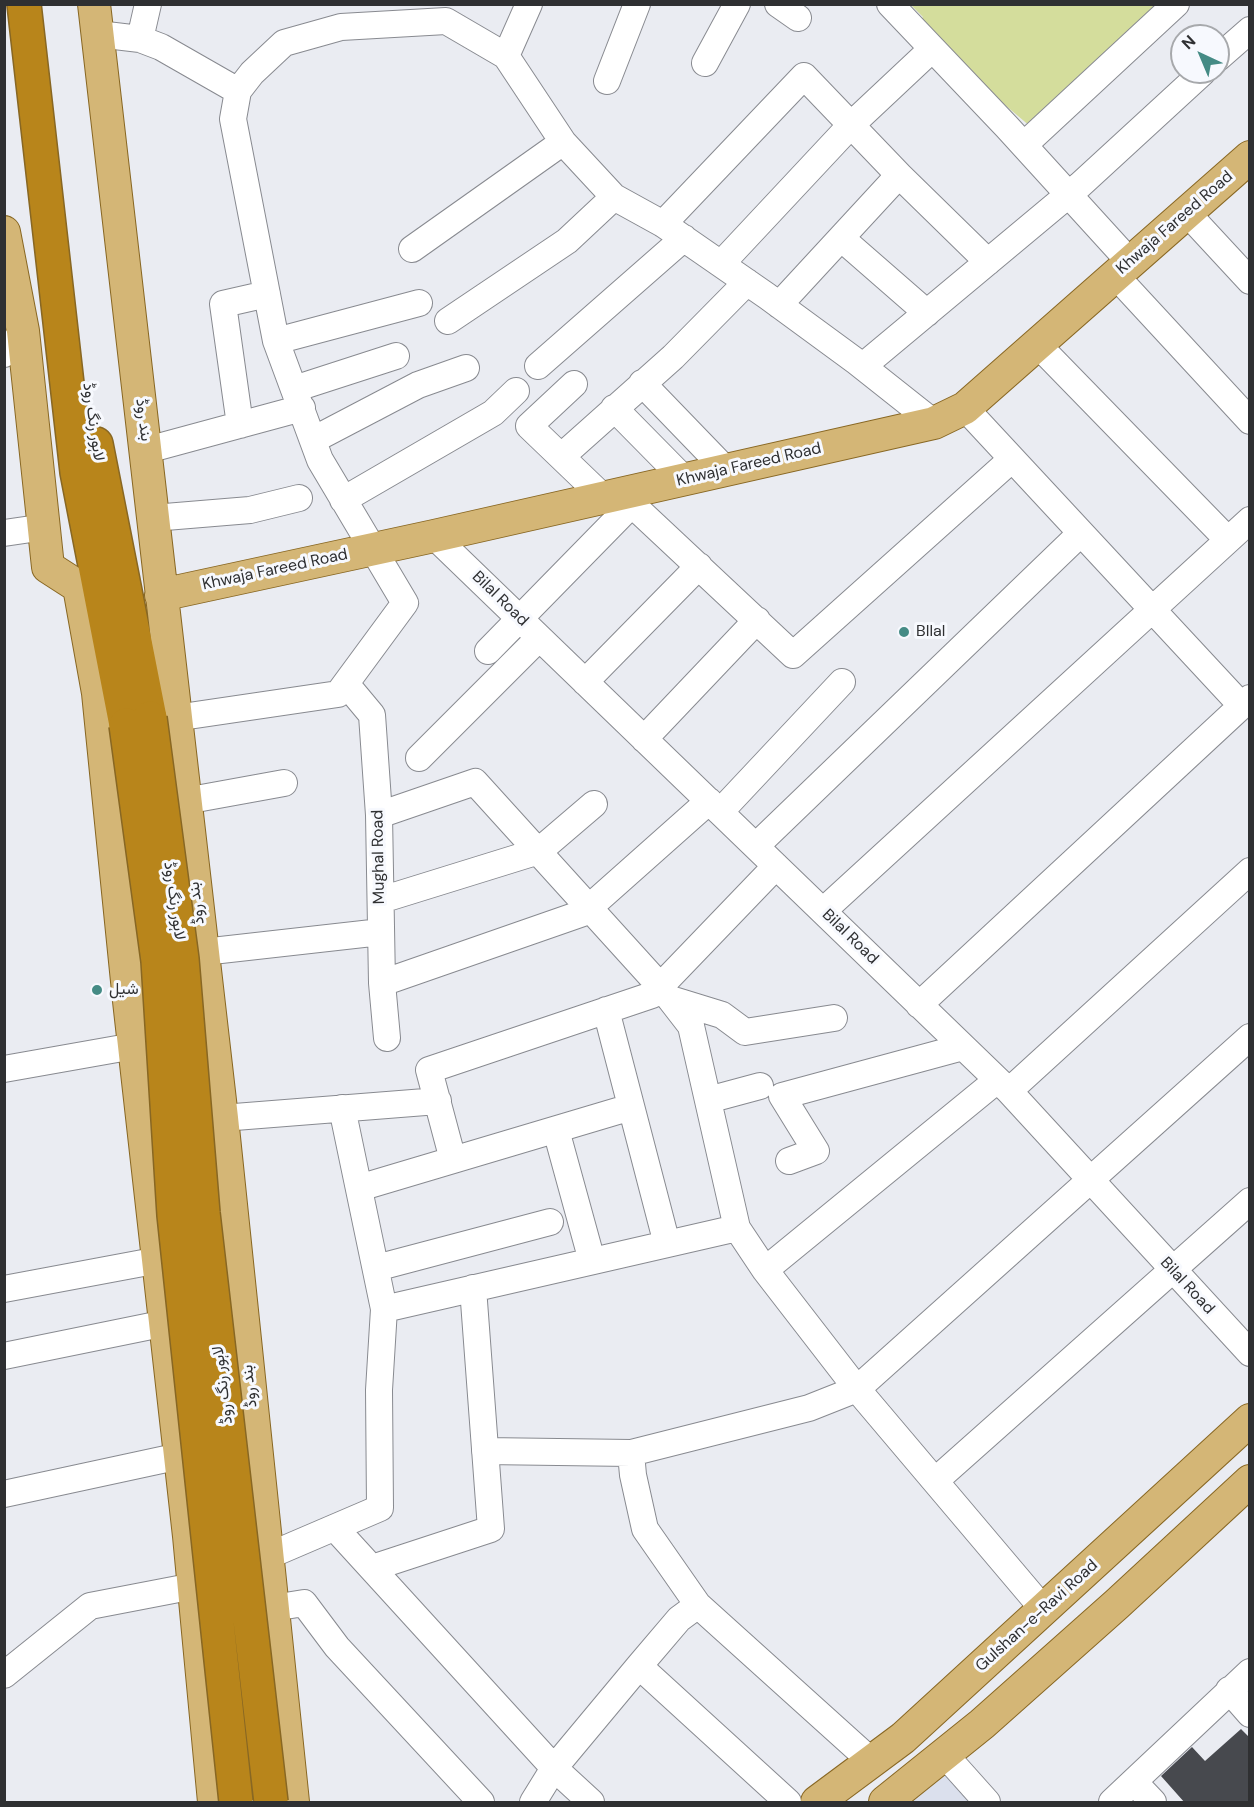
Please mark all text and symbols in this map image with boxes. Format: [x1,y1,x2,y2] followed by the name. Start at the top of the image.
[1170,24,1230,84] north arrow
[1177,31,1200,54] text: N
[1113,167,1237,279] street label: Khwaja Fareed Road
[78,382,108,462] street label: لاہور رنگ روڈ
[131,398,155,442] street label: بند روڈ
[675,439,823,491] street label: Khwaja Fareed Road
[201,545,349,595] street label: Khwaja Fareed Road
[468,567,532,631] street label: Bilal Road
[916,622,945,642] place label: BIlal
[897,625,911,639] marker: BIlal
[369,810,389,904] street label: Mughal Road
[159,861,189,941] street label: لاہور رنگ روڈ
[185,881,209,925] street label: بند روڈ
[818,905,882,969] street label: Bilal Road
[109,980,139,1000] place label: شیل
[90,983,104,997] marker: شیل
[1156,1254,1218,1318] street label: Bilal Road
[209,1345,237,1425] street label: لاہور رنگ روڈ
[238,1364,262,1408] street label: بند روڈ
[972,1556,1102,1676] street label: Gulshan-e-Ravi Road

